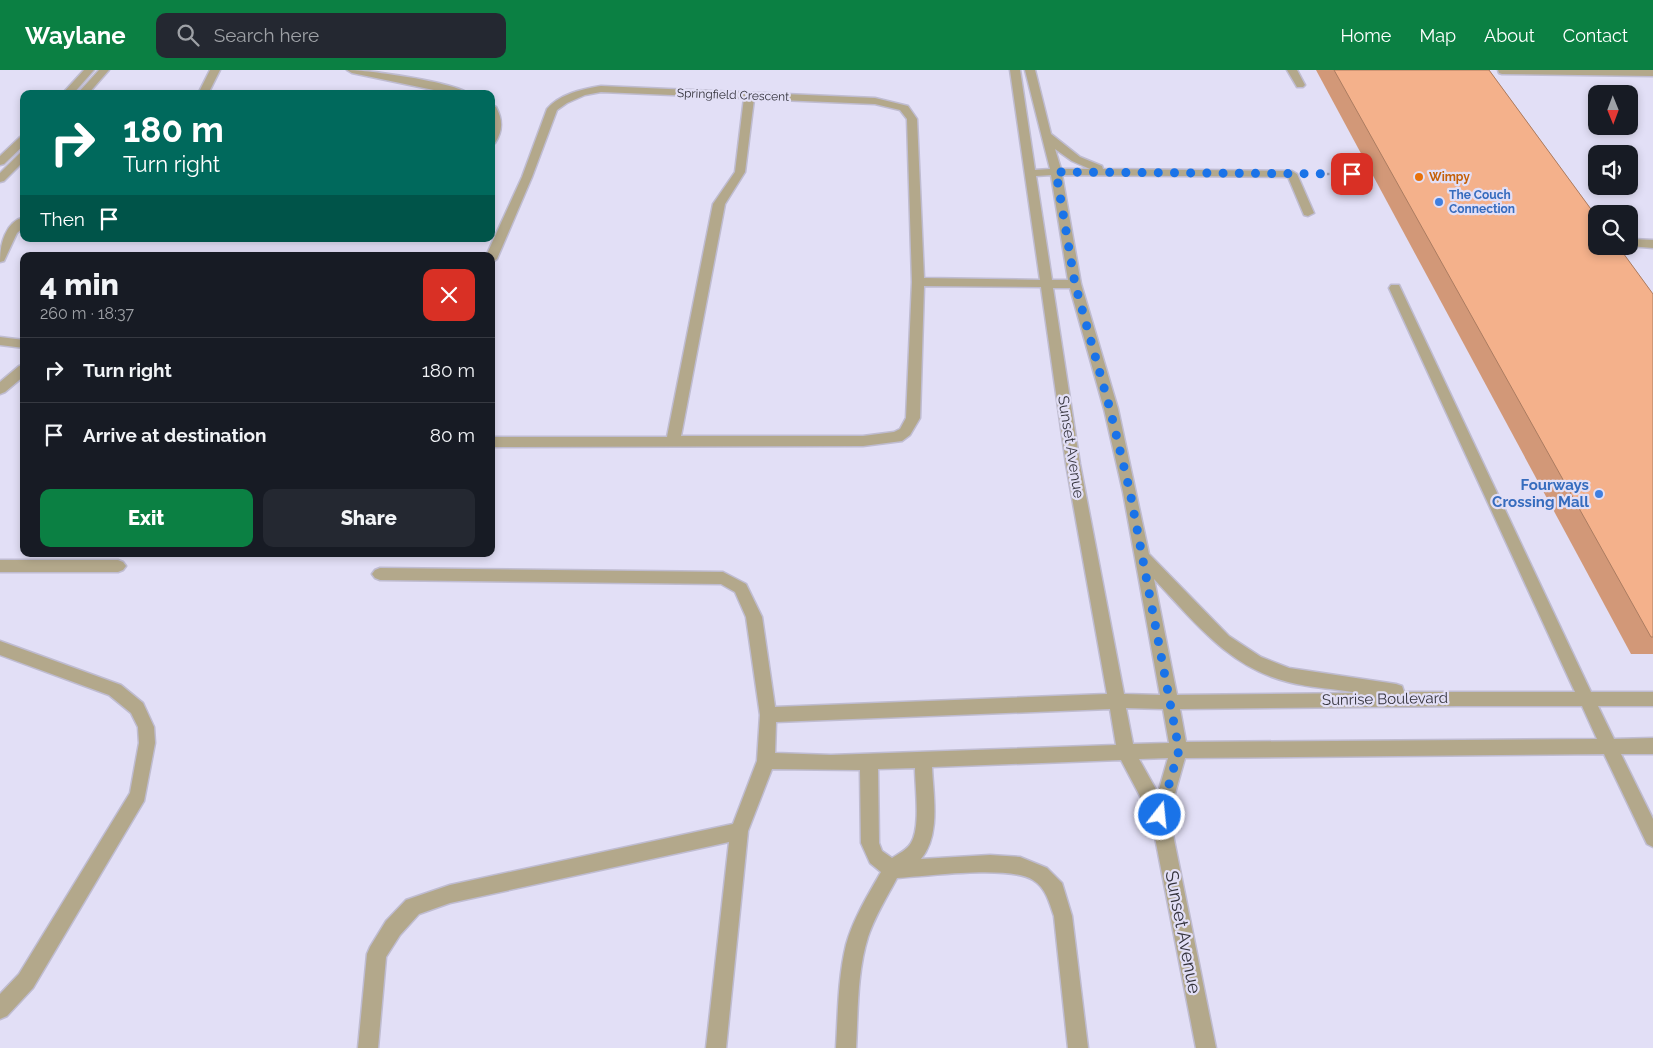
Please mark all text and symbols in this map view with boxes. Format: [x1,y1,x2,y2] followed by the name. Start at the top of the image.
[156,13,506,58] search box
[25,21,126,50] text: Waylane
[174,21,202,49] icon: search
[214,24,319,46] text: Search here
[1340,25,1391,46] text: Home
[1419,25,1456,46] text: Map
[1484,25,1535,46] text: About
[1563,25,1628,46] text: Contact
[1588,85,1638,135] north arrow
[1588,85,1638,255] map controls
[677,86,789,104] street label: Springfield Crescent
[123,109,224,150] text: 180 m
[40,110,105,175] icon: right
[1588,145,1638,195] button: sound
[123,151,220,177] text: Turn right
[1331,153,1373,195] pin
[1338,160,1366,188] icon: arrive
[1429,170,1470,184] place label: Wimpy
[1413,171,1425,183] marker: Wimpy
[1449,188,1515,216] place label: The Couch Connection
[1433,196,1445,208] marker: The Couch Connection
[95,205,123,233] icon: arrive
[1588,205,1638,255] button: search
[40,208,85,230] text: Then
[40,267,119,302] text: 4 min
[423,269,475,321] button: close
[40,304,134,323] text: 260 m · 18:37
[40,356,68,384] icon: right
[83,359,172,381] text: Turn right
[422,359,475,381] text: 180 m
[1054,394,1088,500] street label: Sunset Avenue
[40,421,68,449] icon: arrive
[83,424,267,446] text: Arrive at destination
[430,424,475,446] text: 80 m
[1492,476,1589,511] place label: Fourways Crossing Mall
[1593,488,1605,500] marker: Fourways Crossing Mall
[40,489,253,547] button: Exit
[263,489,475,547] button: Share
[1322,689,1448,709] street label: Sunrise Boulevard
[1133,788,1185,840] position arrow
[1161,869,1206,995] street label: Sunset Avenue

